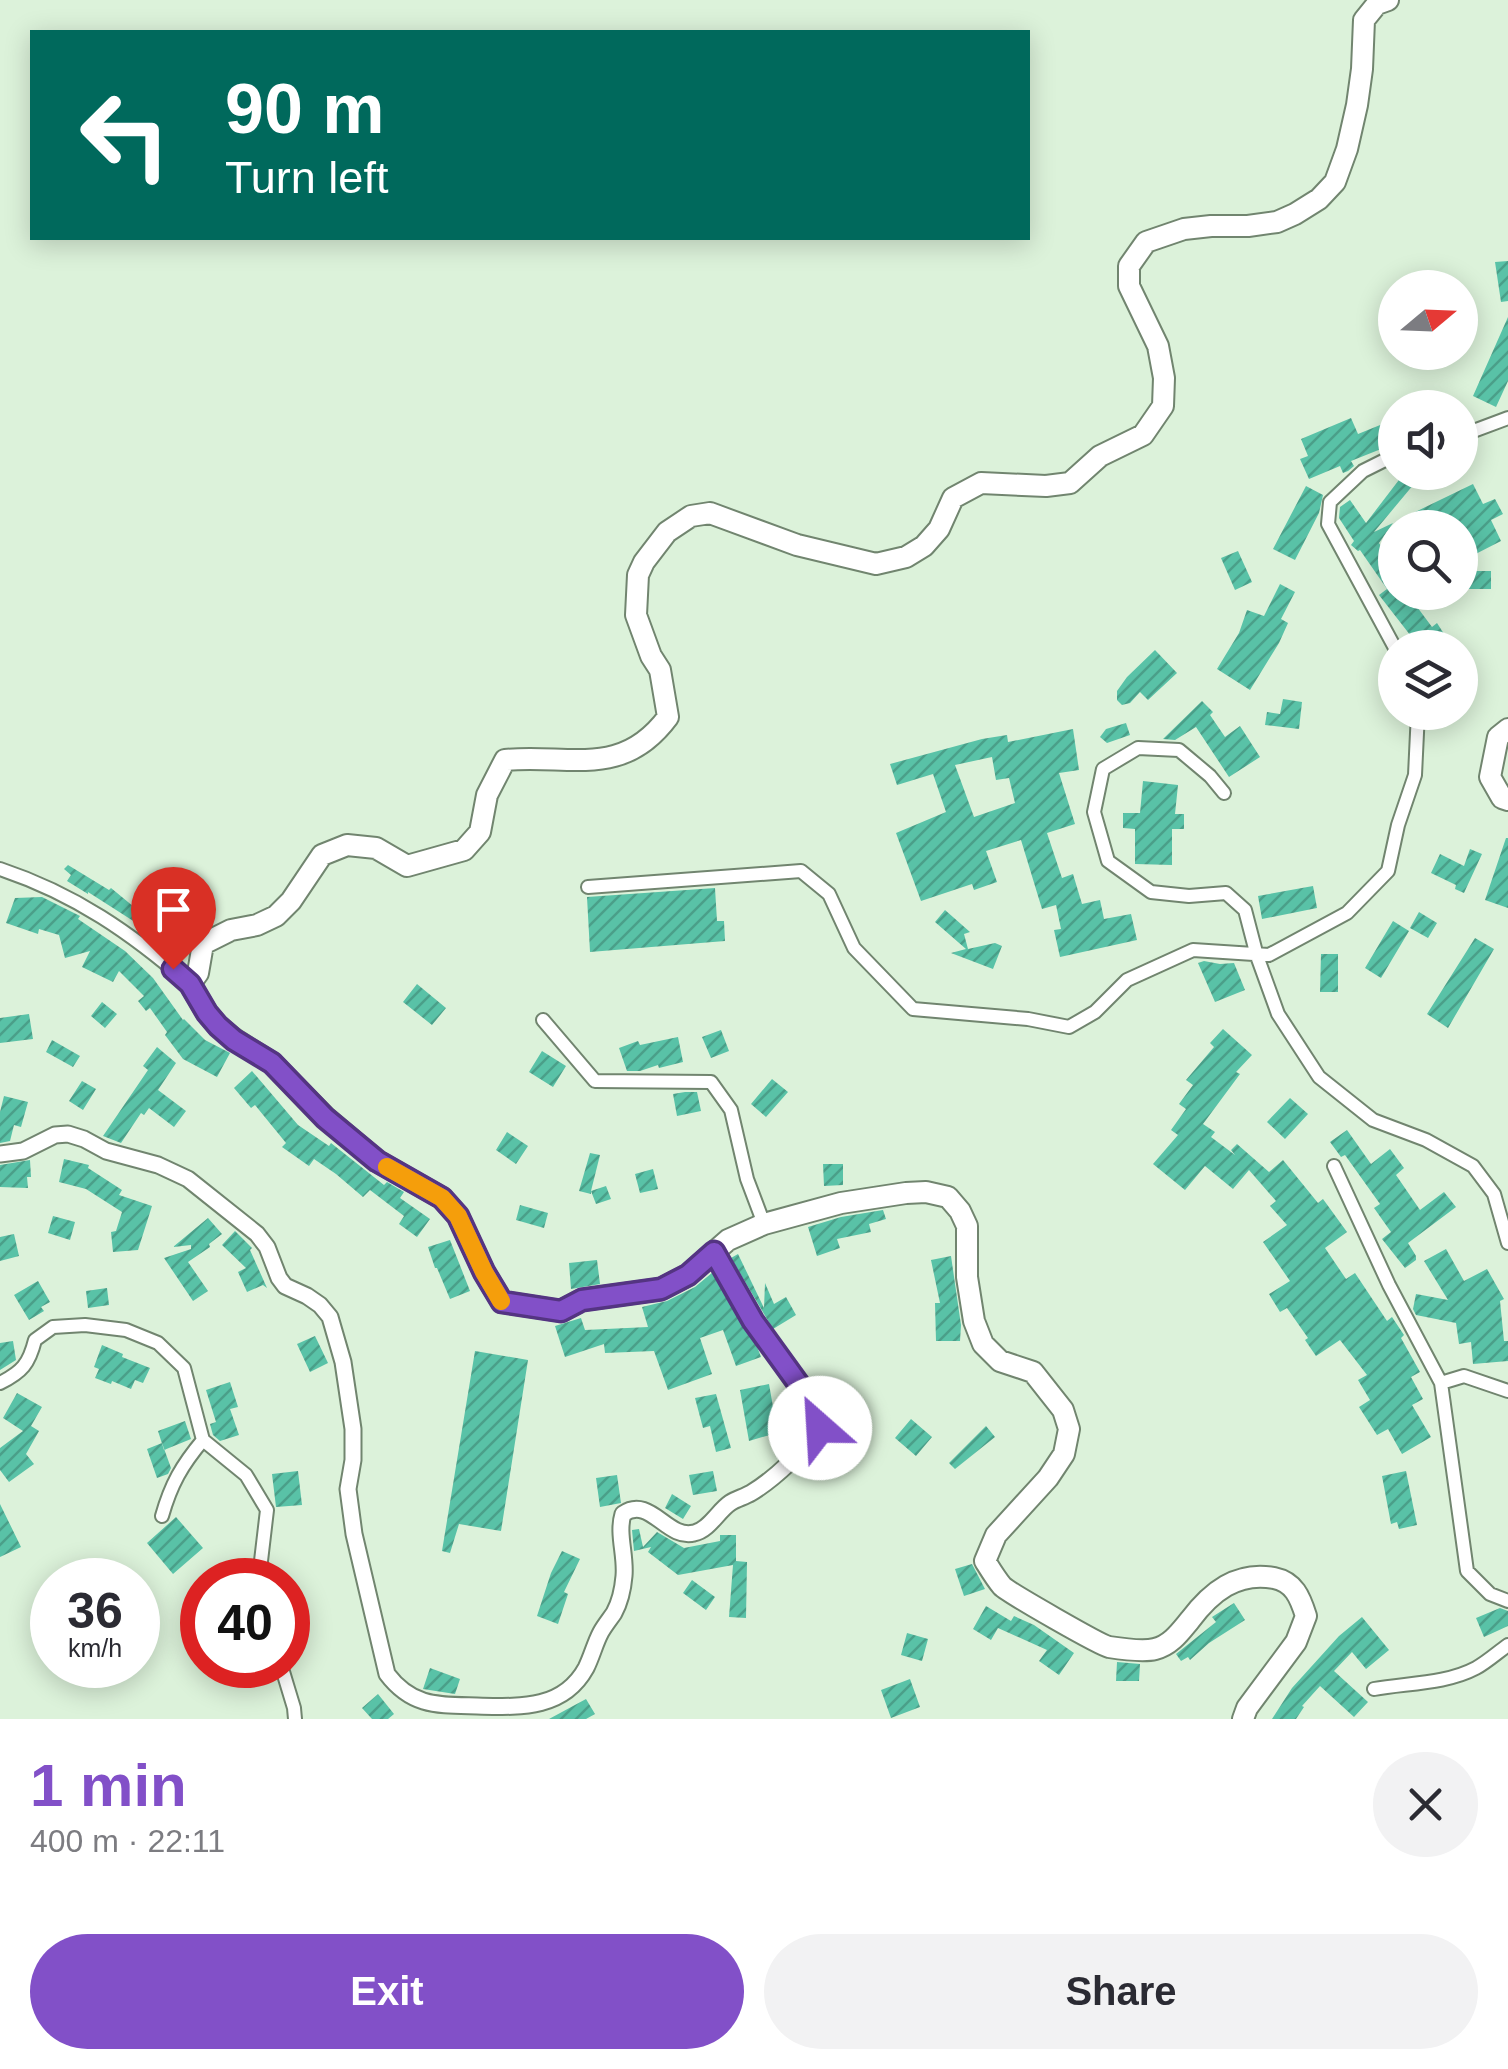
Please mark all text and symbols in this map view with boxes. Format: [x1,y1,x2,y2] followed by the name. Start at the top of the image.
[60,70,190,200] icon: left
[225,70,385,148] text: 90 m
[225,152,388,203] text: Turn left
[1378,270,1478,370] north arrow
[1378,270,1478,730] map controls
[1378,390,1478,490] button: sound
[1378,510,1478,610] button: search
[1378,630,1478,730] button: layers
[131,867,216,970] pin
[146,882,201,937] icon: arrive
[768,1376,872,1480] position arrow
[180,1558,310,1688] speed limit sign: 40
[67,1583,123,1639] text: 36
[68,1634,122,1662] text: km/h
[30,1752,187,1819] text: 1 min
[1373,1752,1478,1857] button: close
[30,1823,225,1859] text: 400 m · 22:11
[30,1934,744,2049] button: Exit
[764,1934,1478,2049] button: Share

